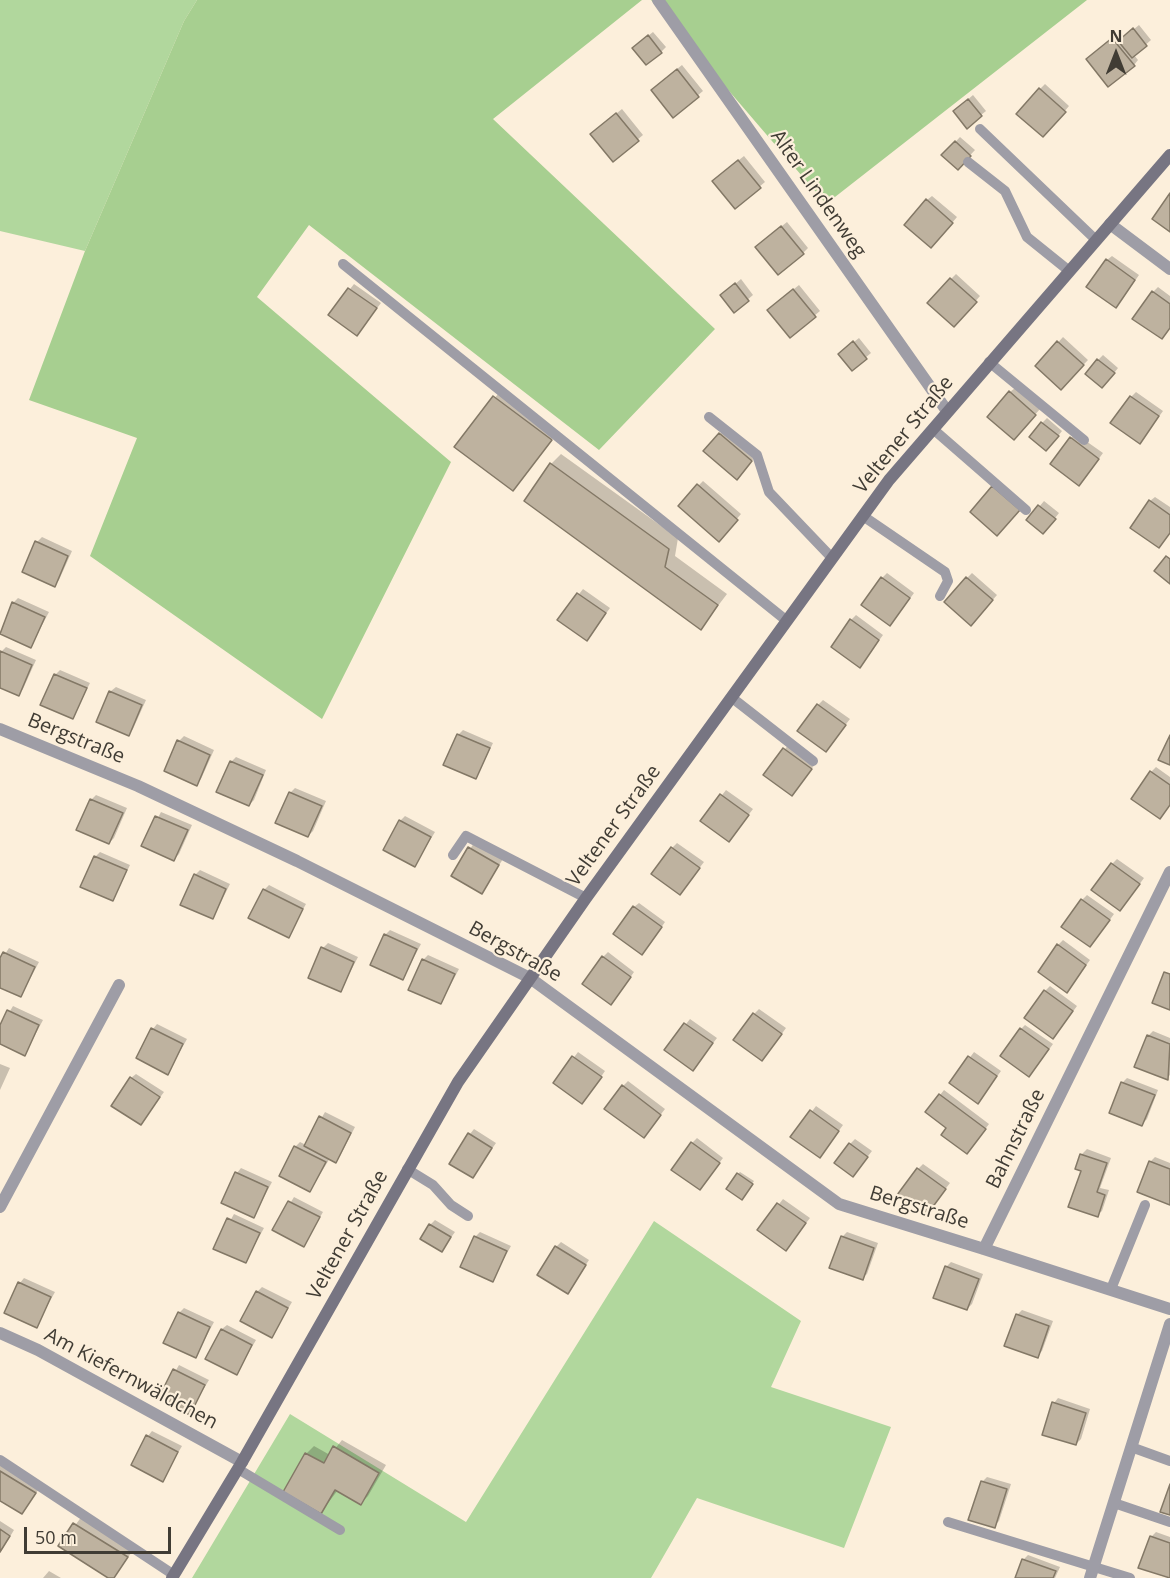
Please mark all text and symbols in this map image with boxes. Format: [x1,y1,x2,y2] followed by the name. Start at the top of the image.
[1086,24,1146,84] north arrow
[1109,25,1123,47] text: N
[765,125,871,263] street label: Alter Lindenweg
[849,371,959,499] street label: Veltener Straße
[24,709,128,769] street label: Bergstraße
[562,760,666,892] street label: Veltener Straße
[464,917,566,987] street label: Bergstraße
[982,1085,1050,1193] street label: Bahnstraße
[302,1166,394,1304] street label: Veltener Straße
[866,1181,972,1235] street label: Bergstraße
[40,1323,222,1435] street label: Am Kiefernwäldchen
[27,1515,174,1553] scale bar
[35,1525,77,1549] text: 50 m

